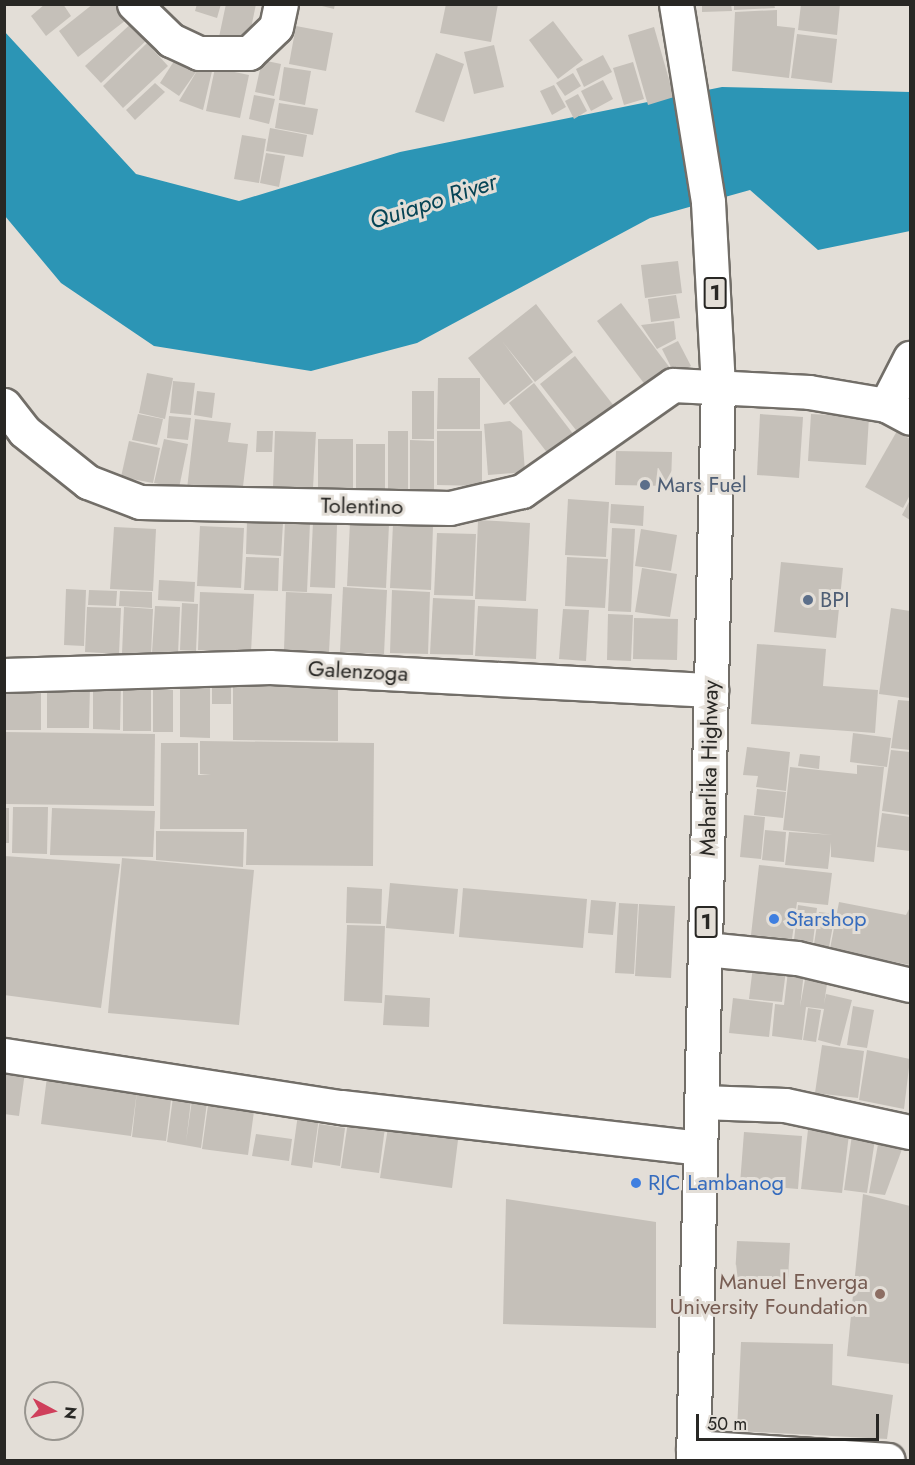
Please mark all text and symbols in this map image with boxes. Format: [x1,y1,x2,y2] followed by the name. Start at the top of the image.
[366,167,500,235] water label: Quiapo River
[703,275,727,311] road number: 1
[657,472,747,498] place label: Mars Fuel
[638,478,652,492] marker: Mars Fuel
[321,492,403,520] street label: Tolentino
[820,587,850,613] place label: BPI
[801,593,815,607] marker: BPI
[307,655,409,687] street label: Galenzoga
[694,680,724,856] street label: Maharlika Highway
[694,904,718,940] road number: 1
[786,906,866,932] place label: Starshop
[767,912,781,926] marker: Starshop
[648,1170,784,1196] place label: RJC Lambanog
[629,1176,643,1190] marker: RJC Lambanog
[669,1268,868,1320] place label: Manuel Enverga University Foundation
[873,1287,887,1301] marker: Manuel Enverga University Foundation
[24,1381,84,1441] north arrow
[699,1402,882,1440] scale bar
[58,1405,83,1421] text: N
[707,1411,747,1437] text: 50 m

